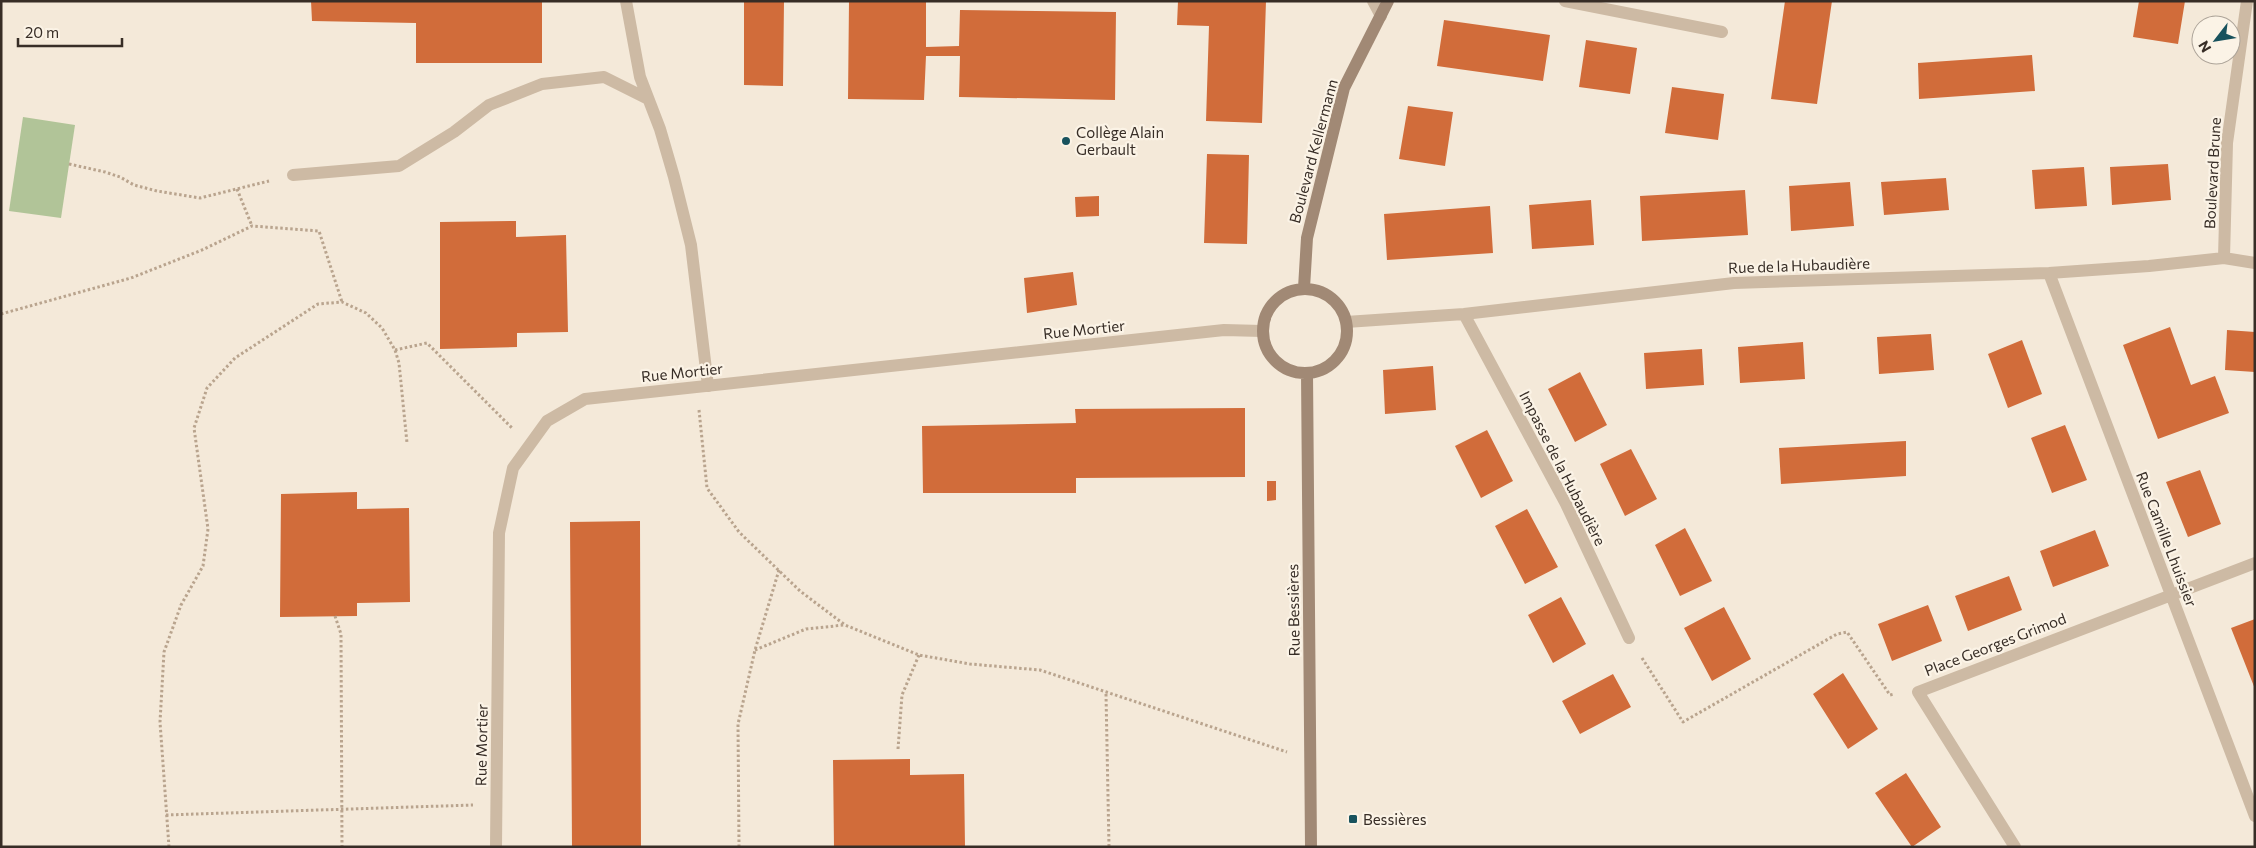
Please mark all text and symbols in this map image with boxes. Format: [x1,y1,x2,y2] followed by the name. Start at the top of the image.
[18,15,121,47] scale bar
[2191,15,2241,65] north arrow
[25,23,59,41] text: 20 m
[2194,38,2214,56] text: N
[1285,77,1341,225] street label: Boulevard Kellermann
[2200,117,2224,229] street label: Boulevard Brune
[1076,123,1164,158] place label: Collège Alain Gerbault
[1060,135,1072,147] marker: Collège Alain Gerbault
[1728,254,1870,276] street label: Rue de la Hubaudière
[1042,316,1126,342] street label: Rue Mortier
[640,359,724,385] street label: Rue Mortier
[1516,388,1610,548] street label: Impasse de la Hubaudière
[2133,469,2201,609] street label: Rue Camille Lhuissier
[1283,563,1303,656] street label: Rue Bessières
[1922,609,2068,679] street label: Place Georges Grimod
[471,704,491,786] street label: Rue Mortier
[1363,810,1427,828] place label: Bessières
[1347,813,1359,825] marker: Bessières

